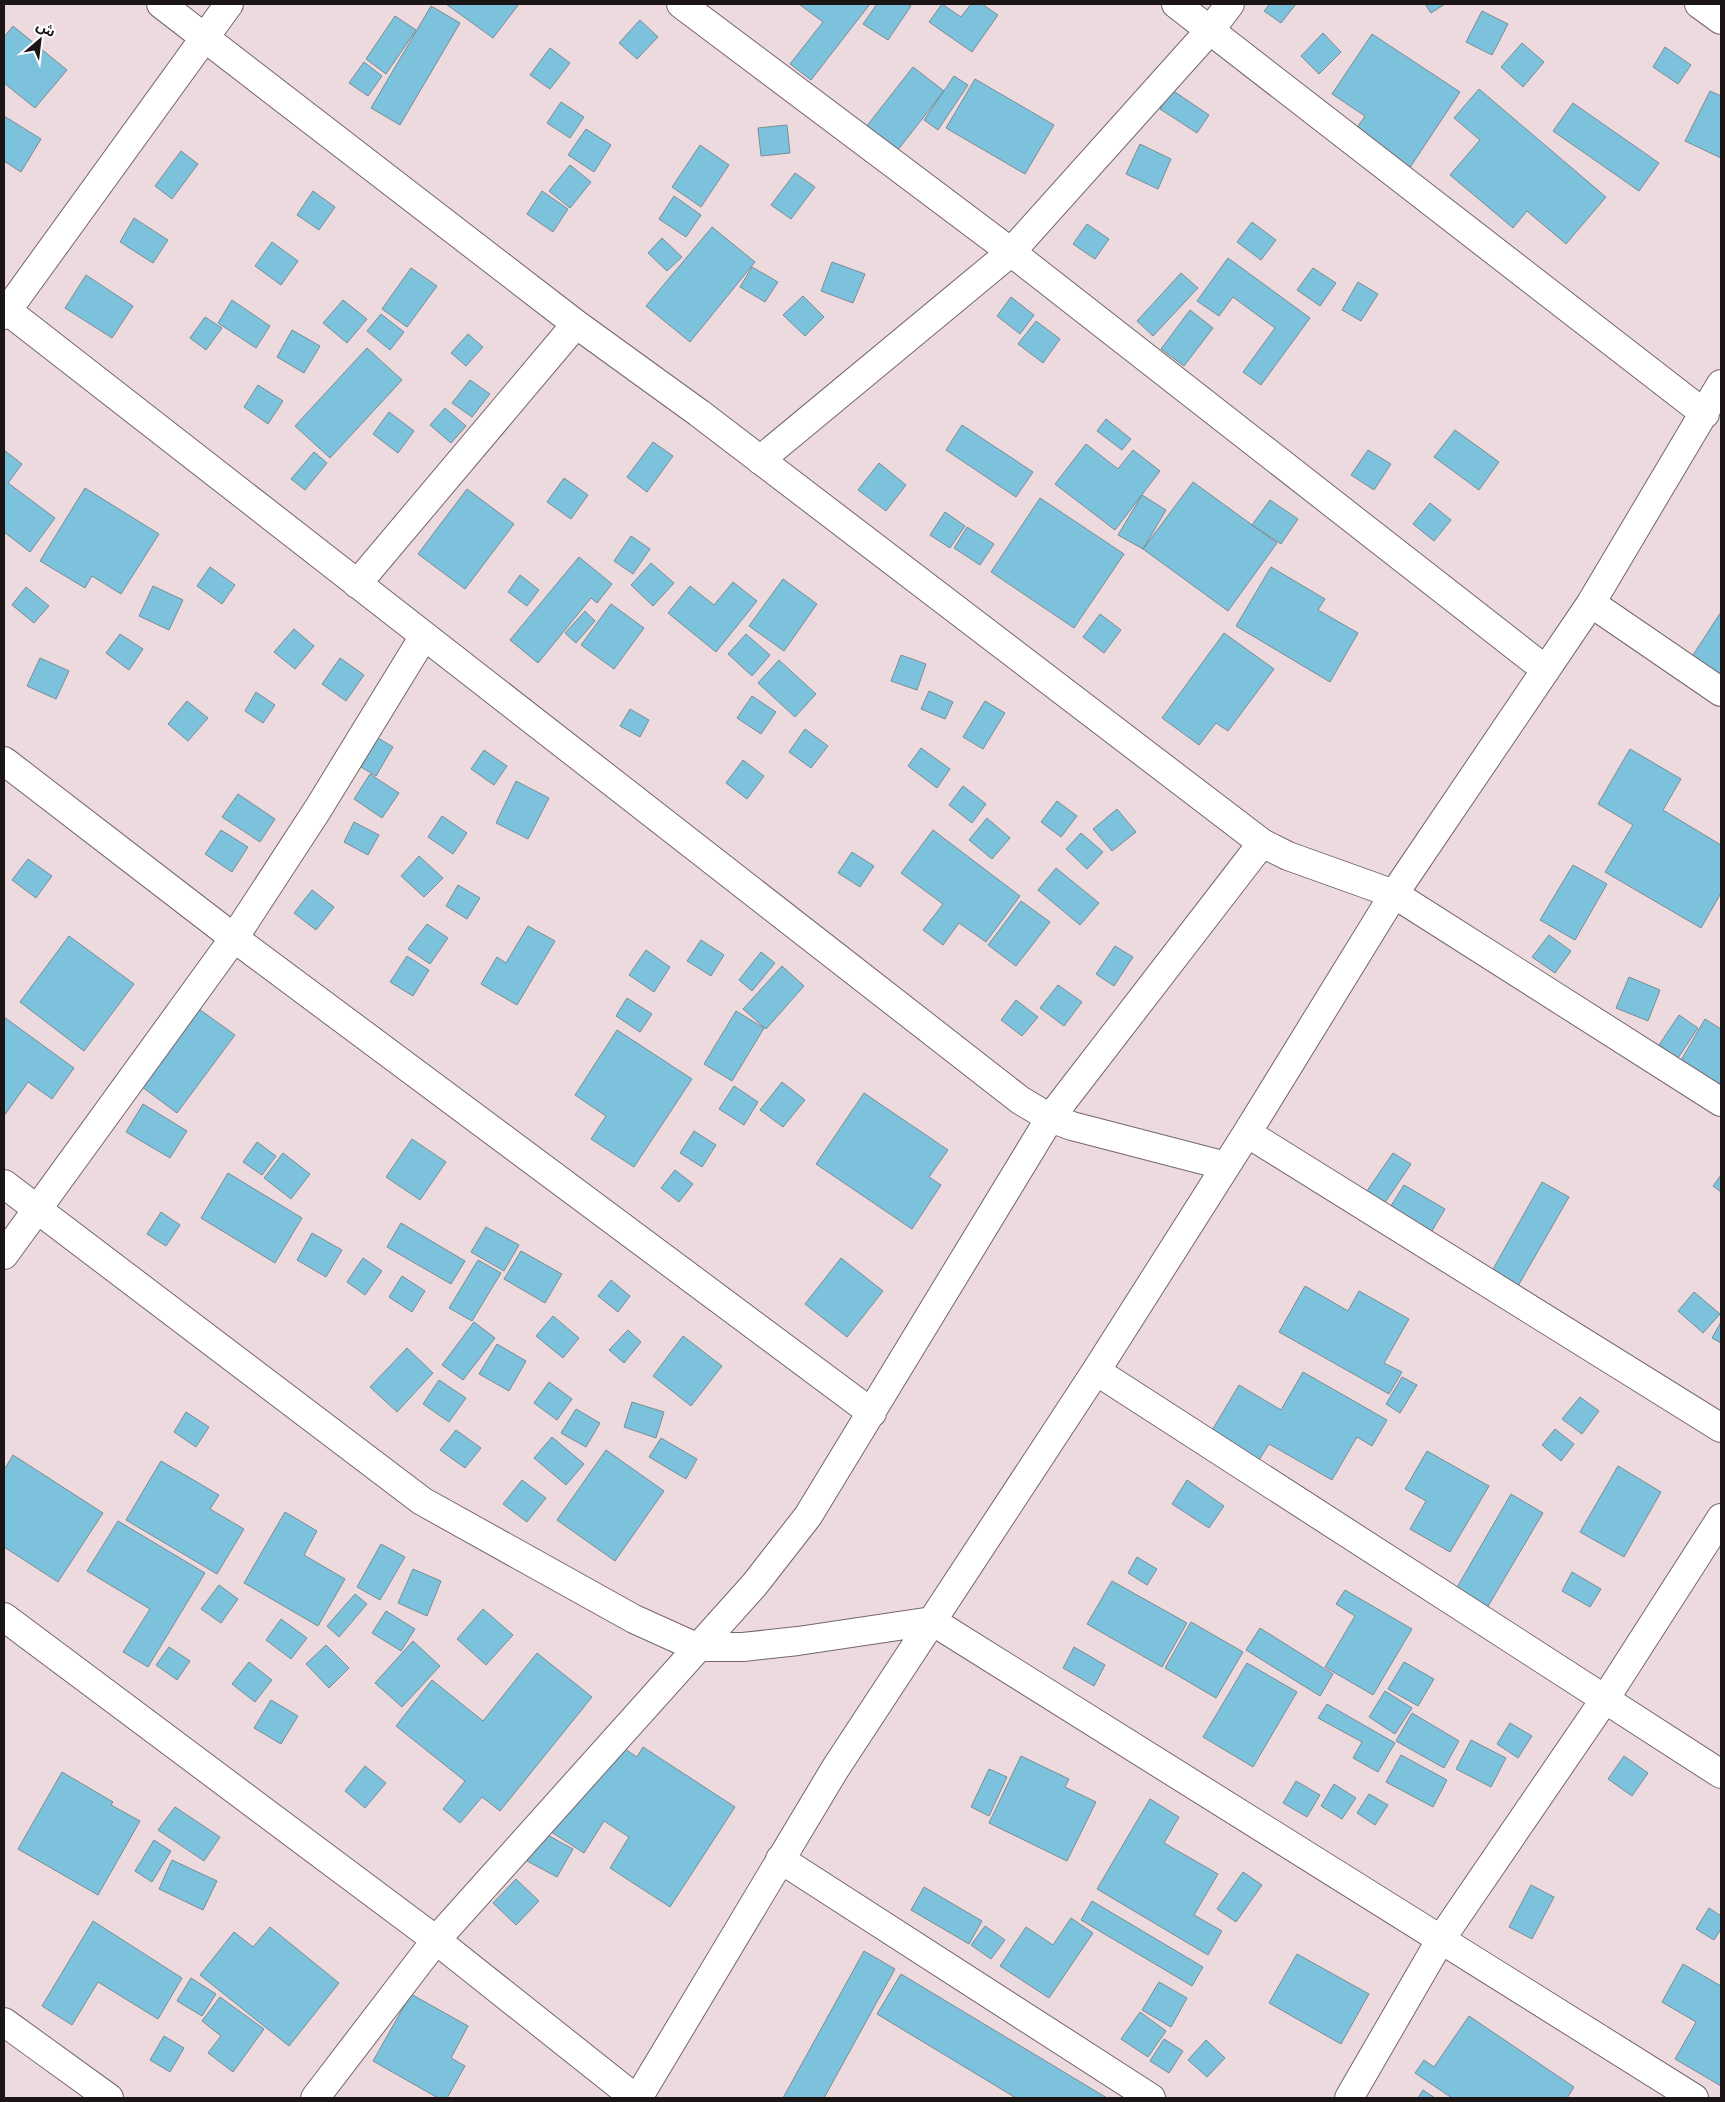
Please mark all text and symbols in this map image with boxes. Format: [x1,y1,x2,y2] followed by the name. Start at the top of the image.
[15,15,65,65] north arrow
[33,16,59,41] text: ش

